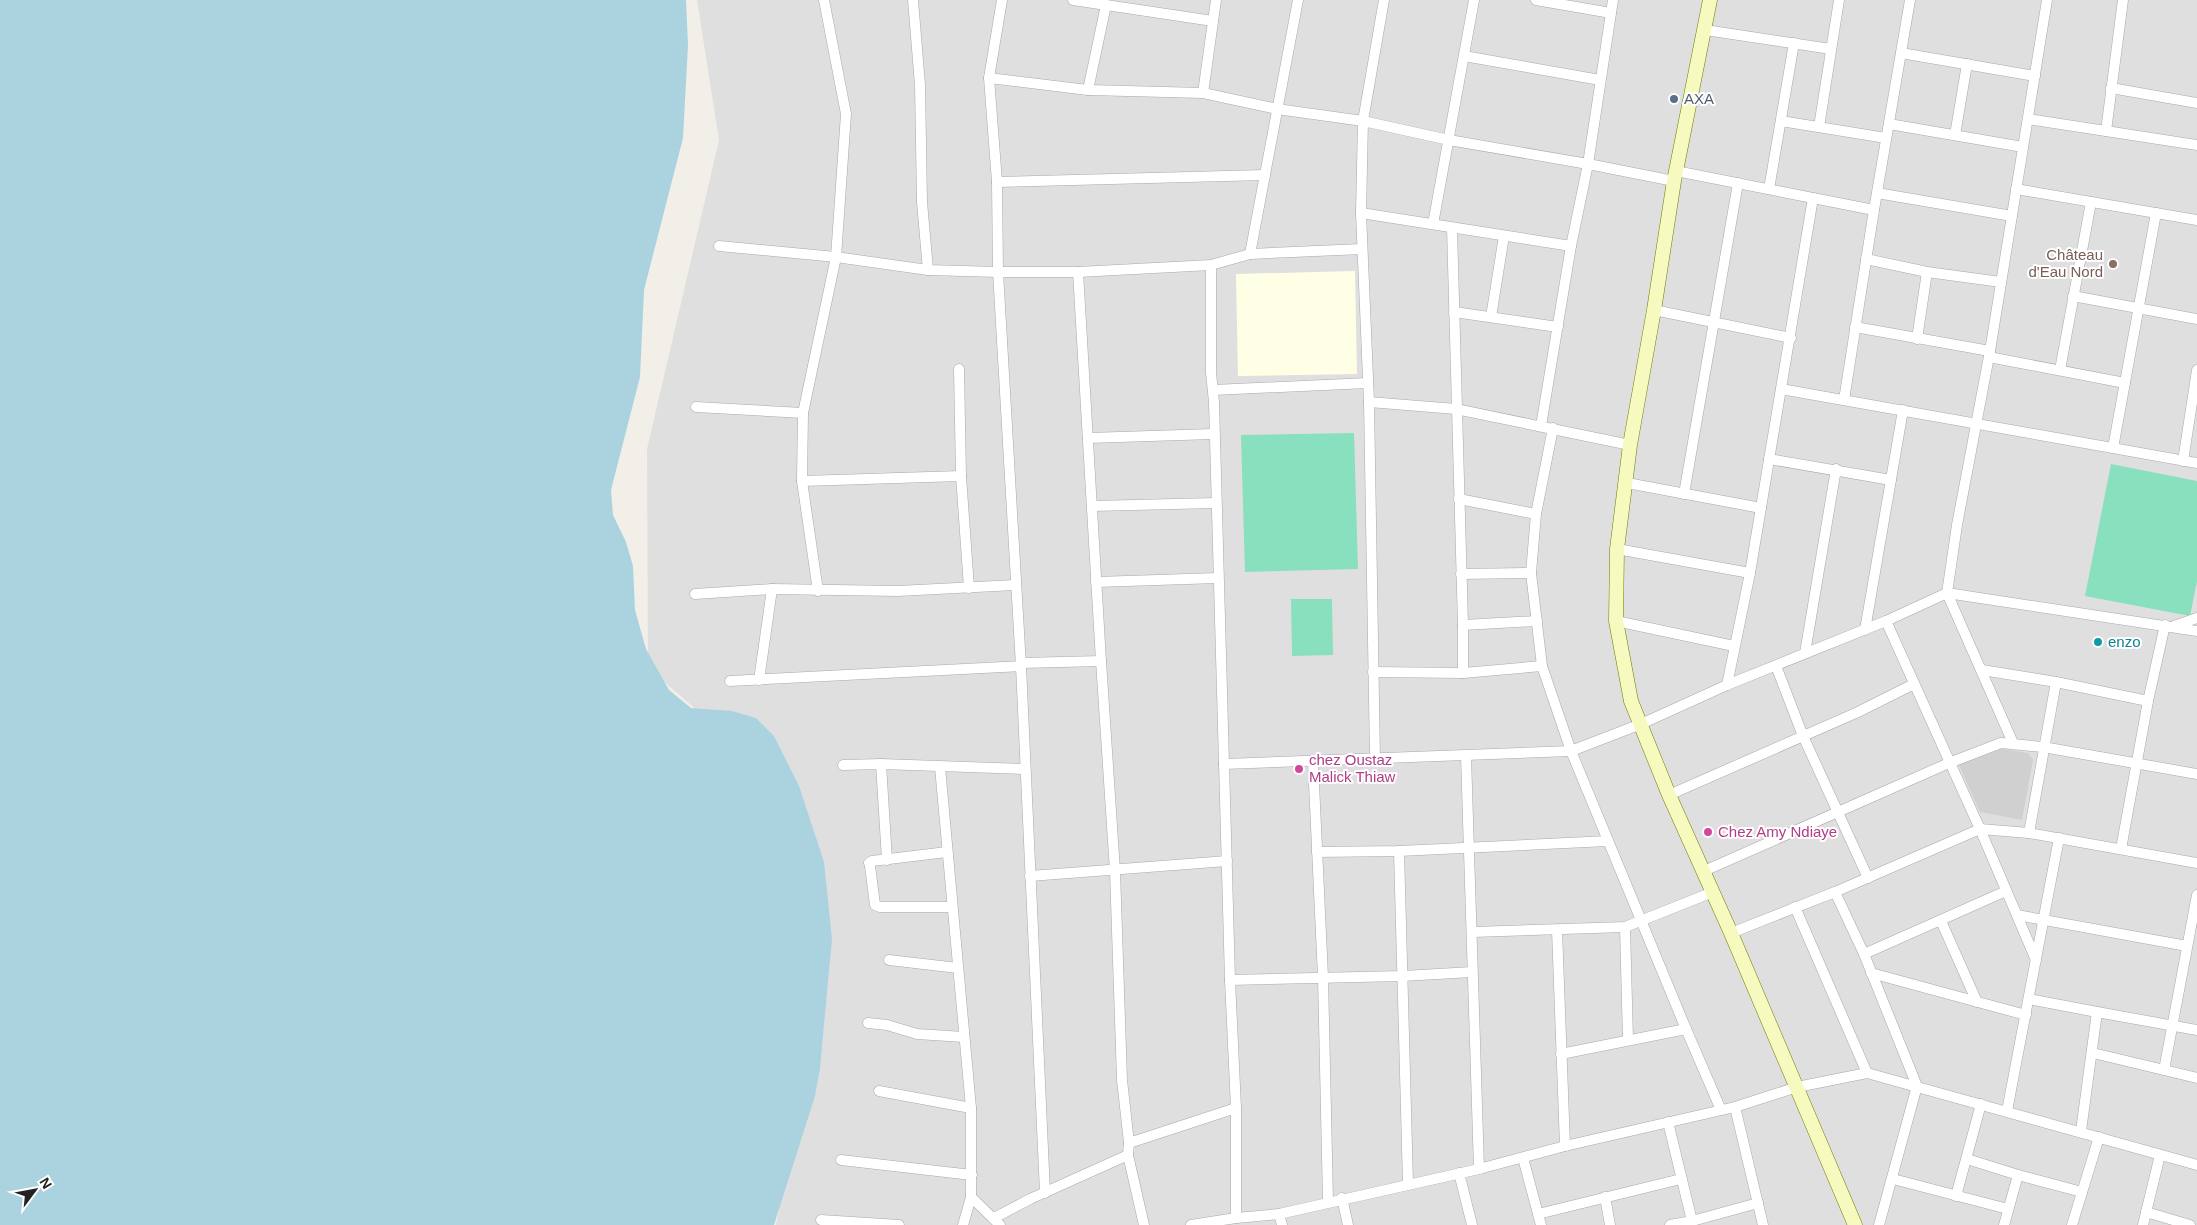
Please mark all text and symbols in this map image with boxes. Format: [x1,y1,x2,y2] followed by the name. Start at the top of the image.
[1684,90,1714,107] place label: AXA
[1668,93,1680,105] marker: AXA
[2028,246,2103,280] place label: Château d'Eau Nord
[2107,258,2119,270] marker: Château d'Eau Nord
[2108,633,2141,650] place label: enzo
[2092,636,2104,648] marker: enzo
[1309,751,1396,785] place label: chez Oustaz Malick Thiaw
[1293,763,1305,775] marker: chez Oustaz Malick Thiaw
[1718,823,1837,840] place label: Chez Amy Ndiaye
[1702,826,1714,838] marker: Chez Amy Ndiaye
[10,1165,60,1215] north arrow
[37,1175,55,1192] text: N

